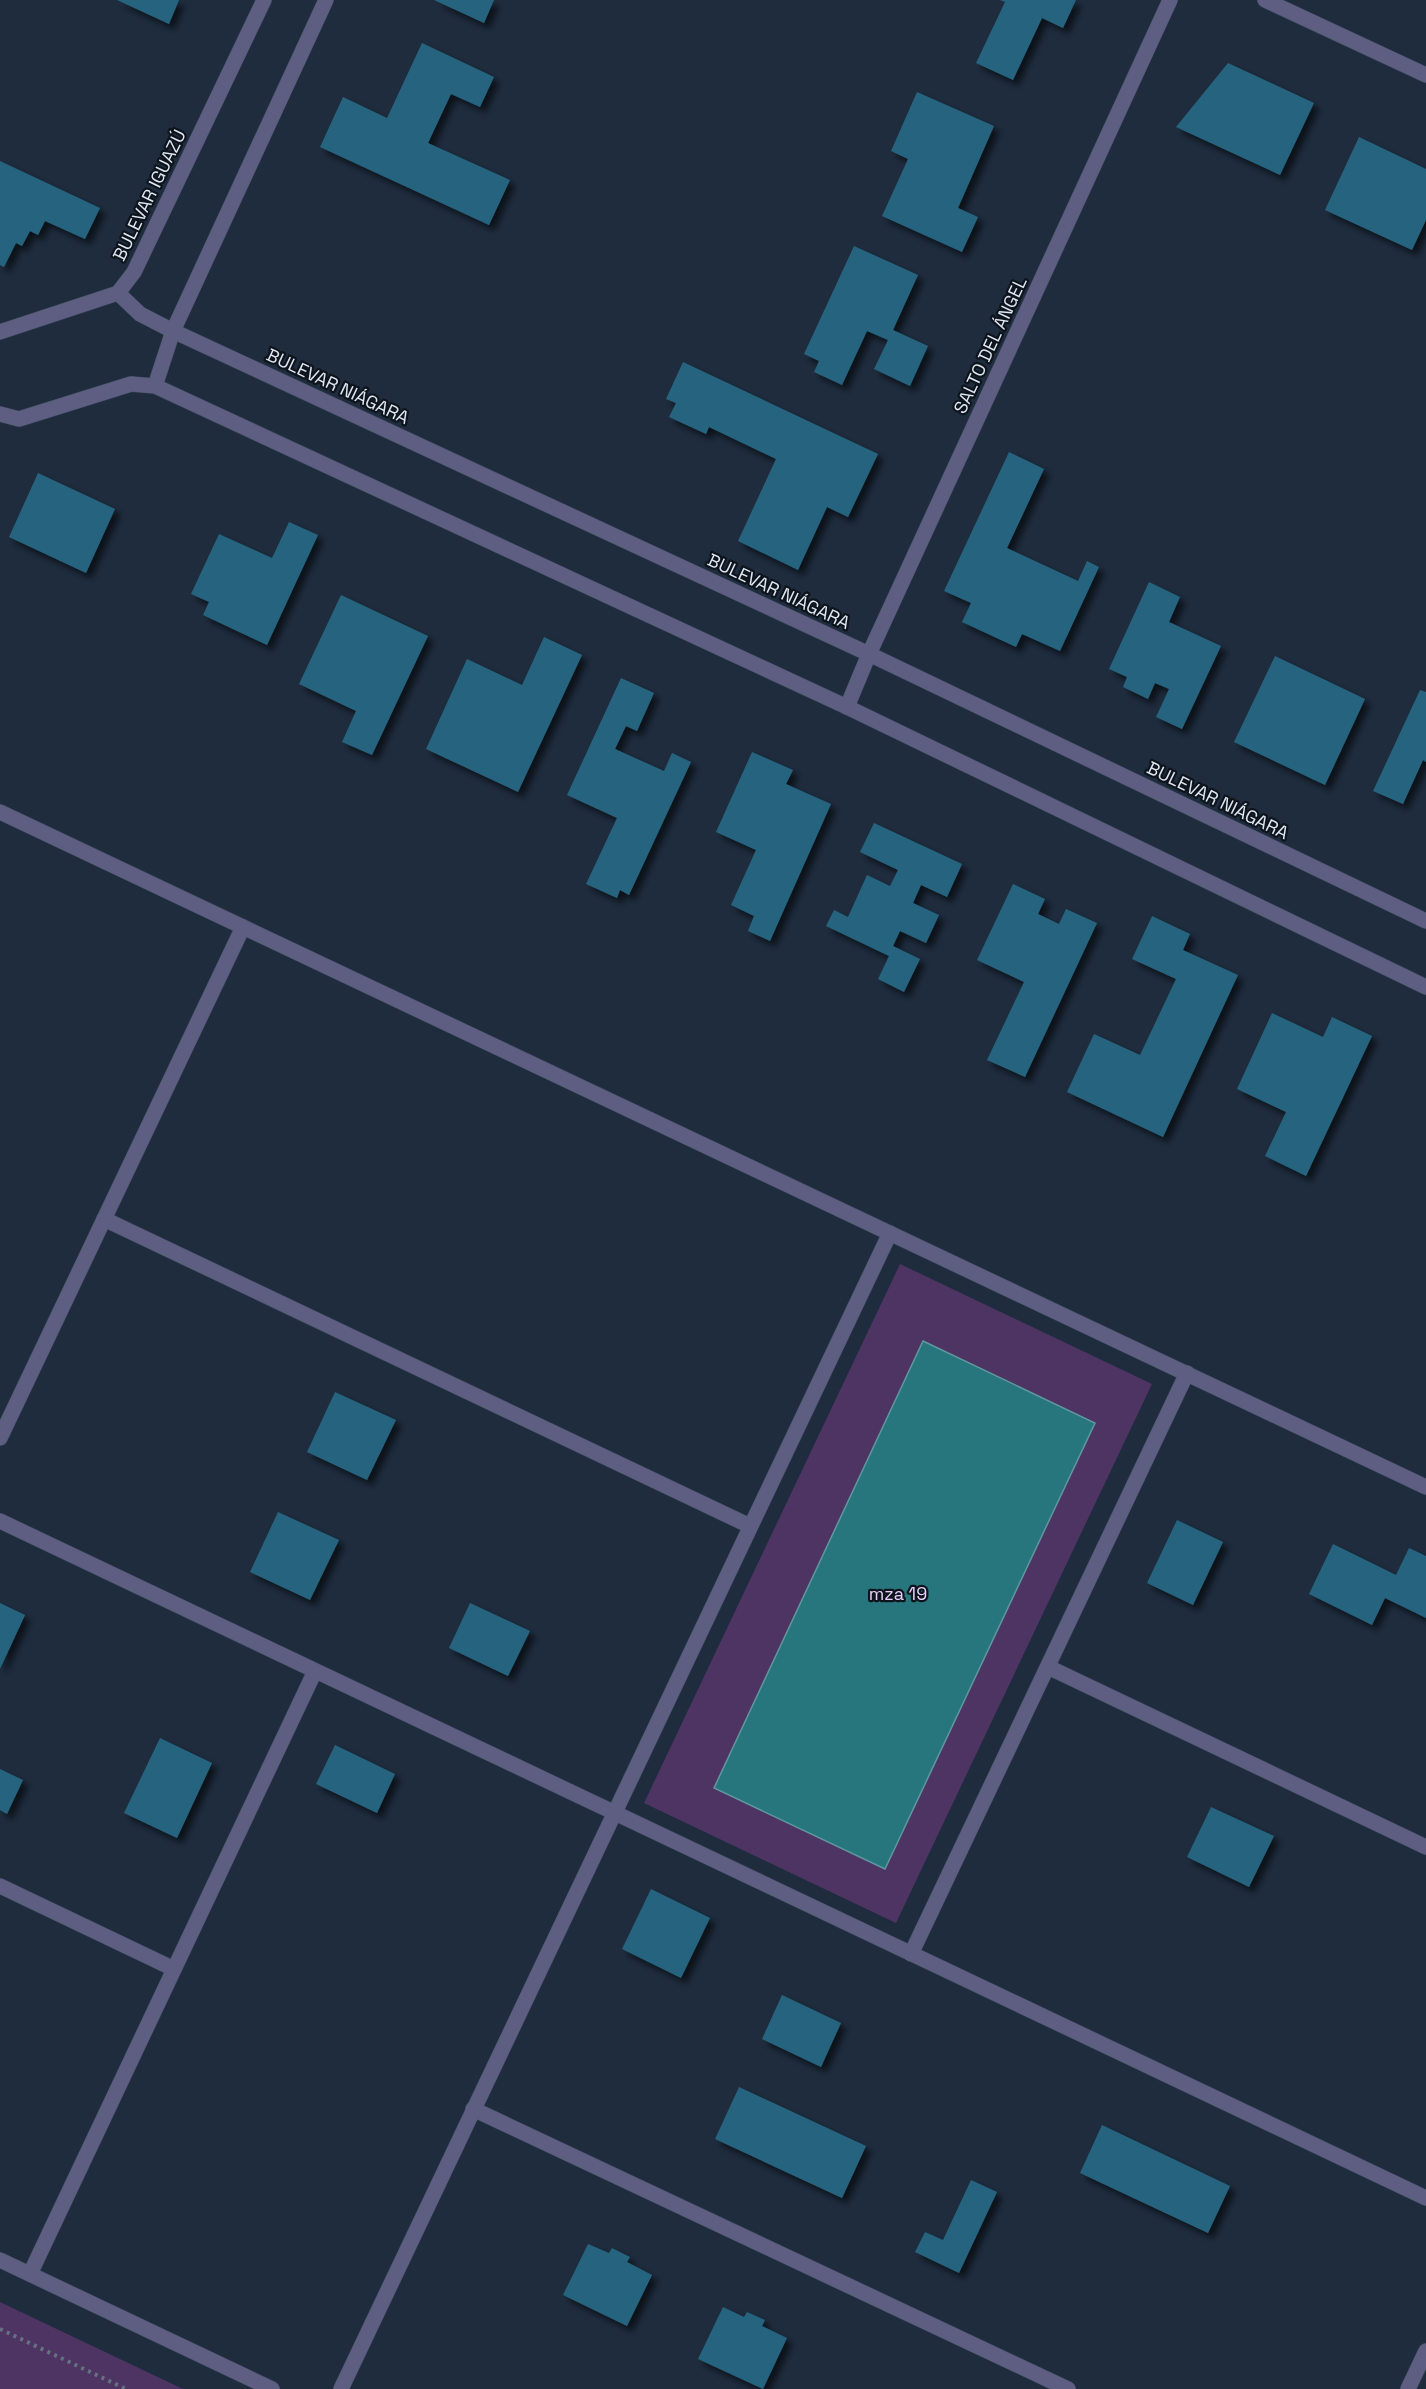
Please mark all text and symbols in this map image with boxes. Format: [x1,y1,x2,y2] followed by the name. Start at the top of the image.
[107,126,191,264] street label: BULEVAR IGUAZÚ
[948,273,1032,417] street label: SALTO DEL ÁNGEL
[263,343,413,429] street label: BULEVAR NIÁGARA
[704,548,854,634] street label: BULEVAR NIÁGARA
[1143,756,1293,844] street label: BULEVAR NIÁGARA
[869,1582,927,1605] park label: mza 19

